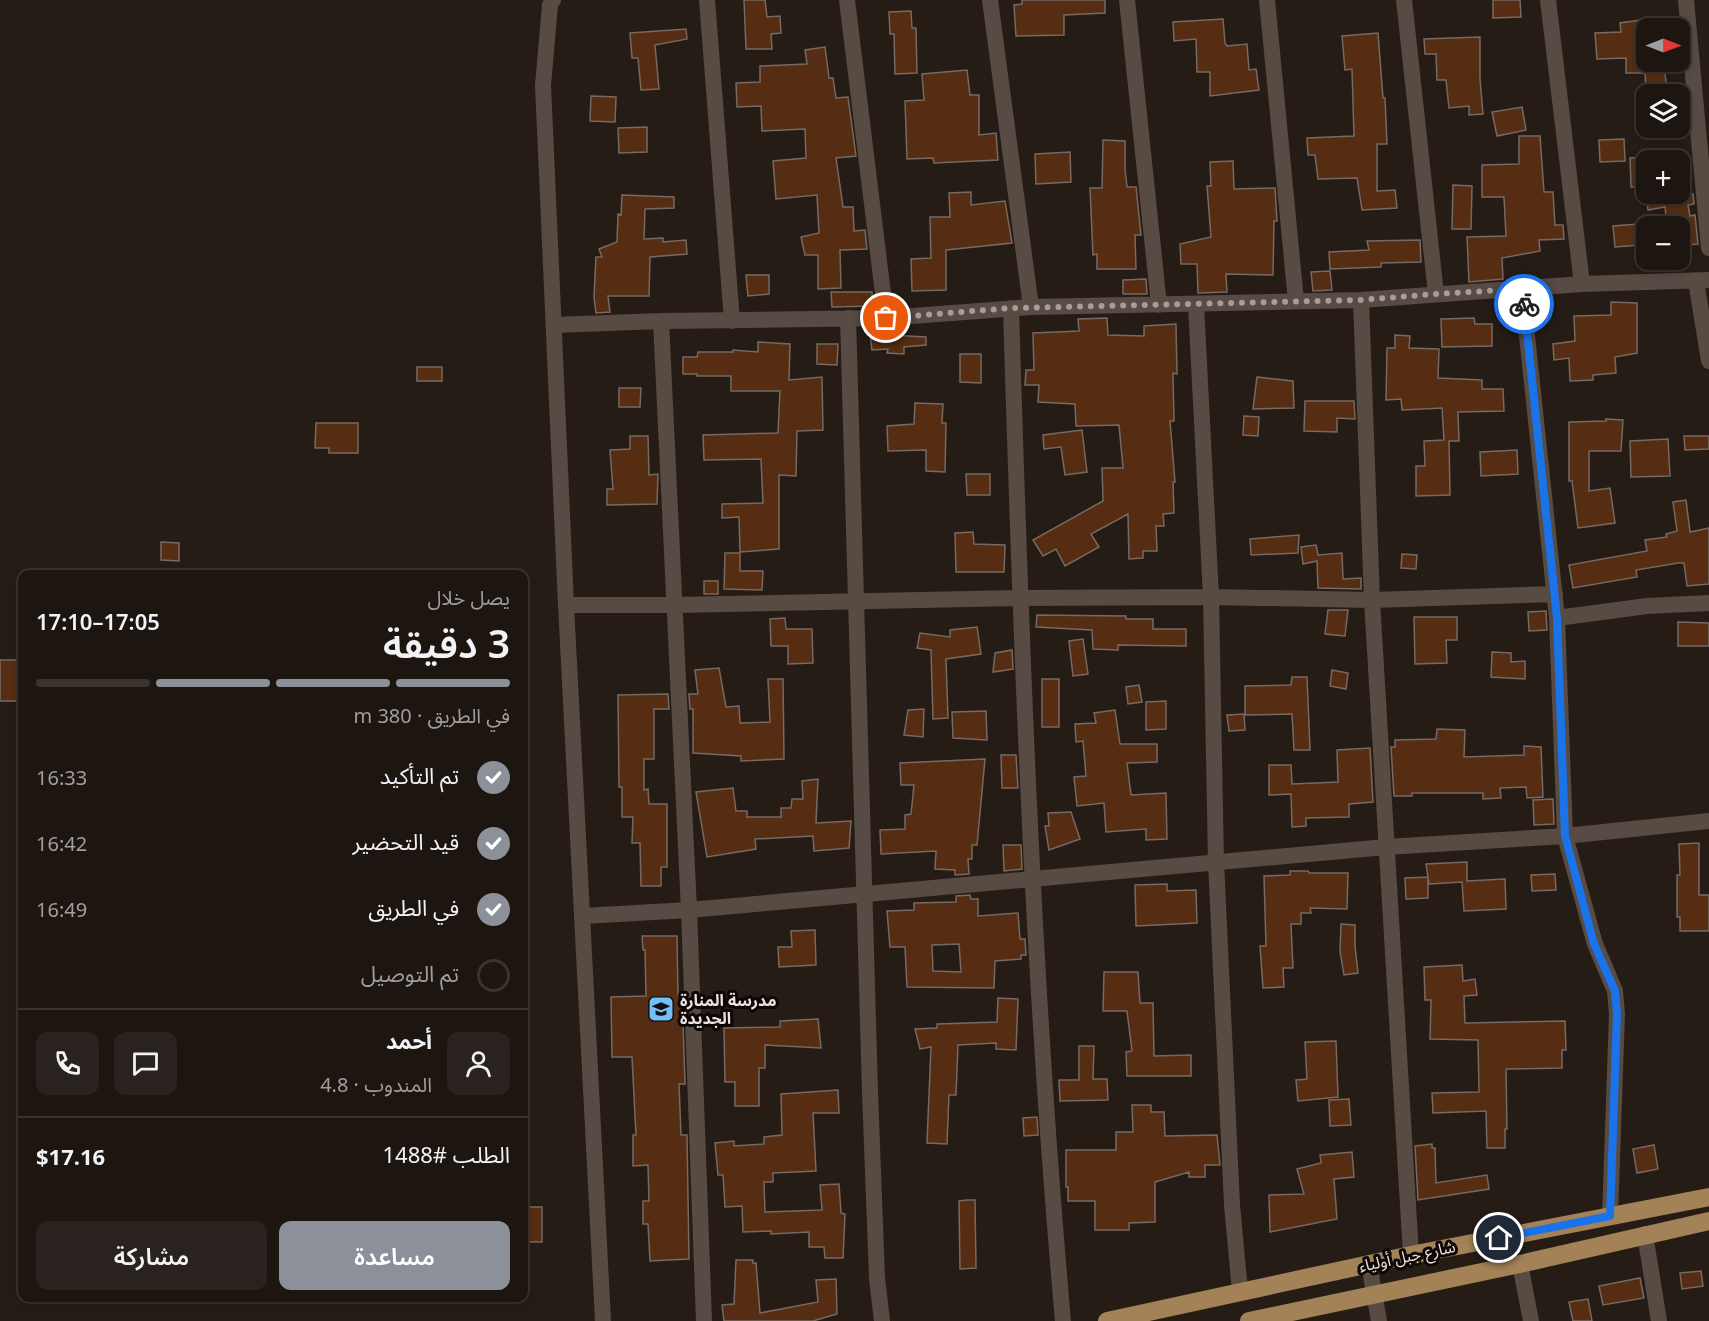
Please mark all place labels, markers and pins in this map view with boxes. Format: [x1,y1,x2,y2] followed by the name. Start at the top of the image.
[860,292,911,343] pin
[680,989,777,1029] place label: مدرسة المنارة الجديدة
[646,994,676,1024] school or university icon: مدرسة المنارة الجديدة
[1473,1212,1524,1263] pin

